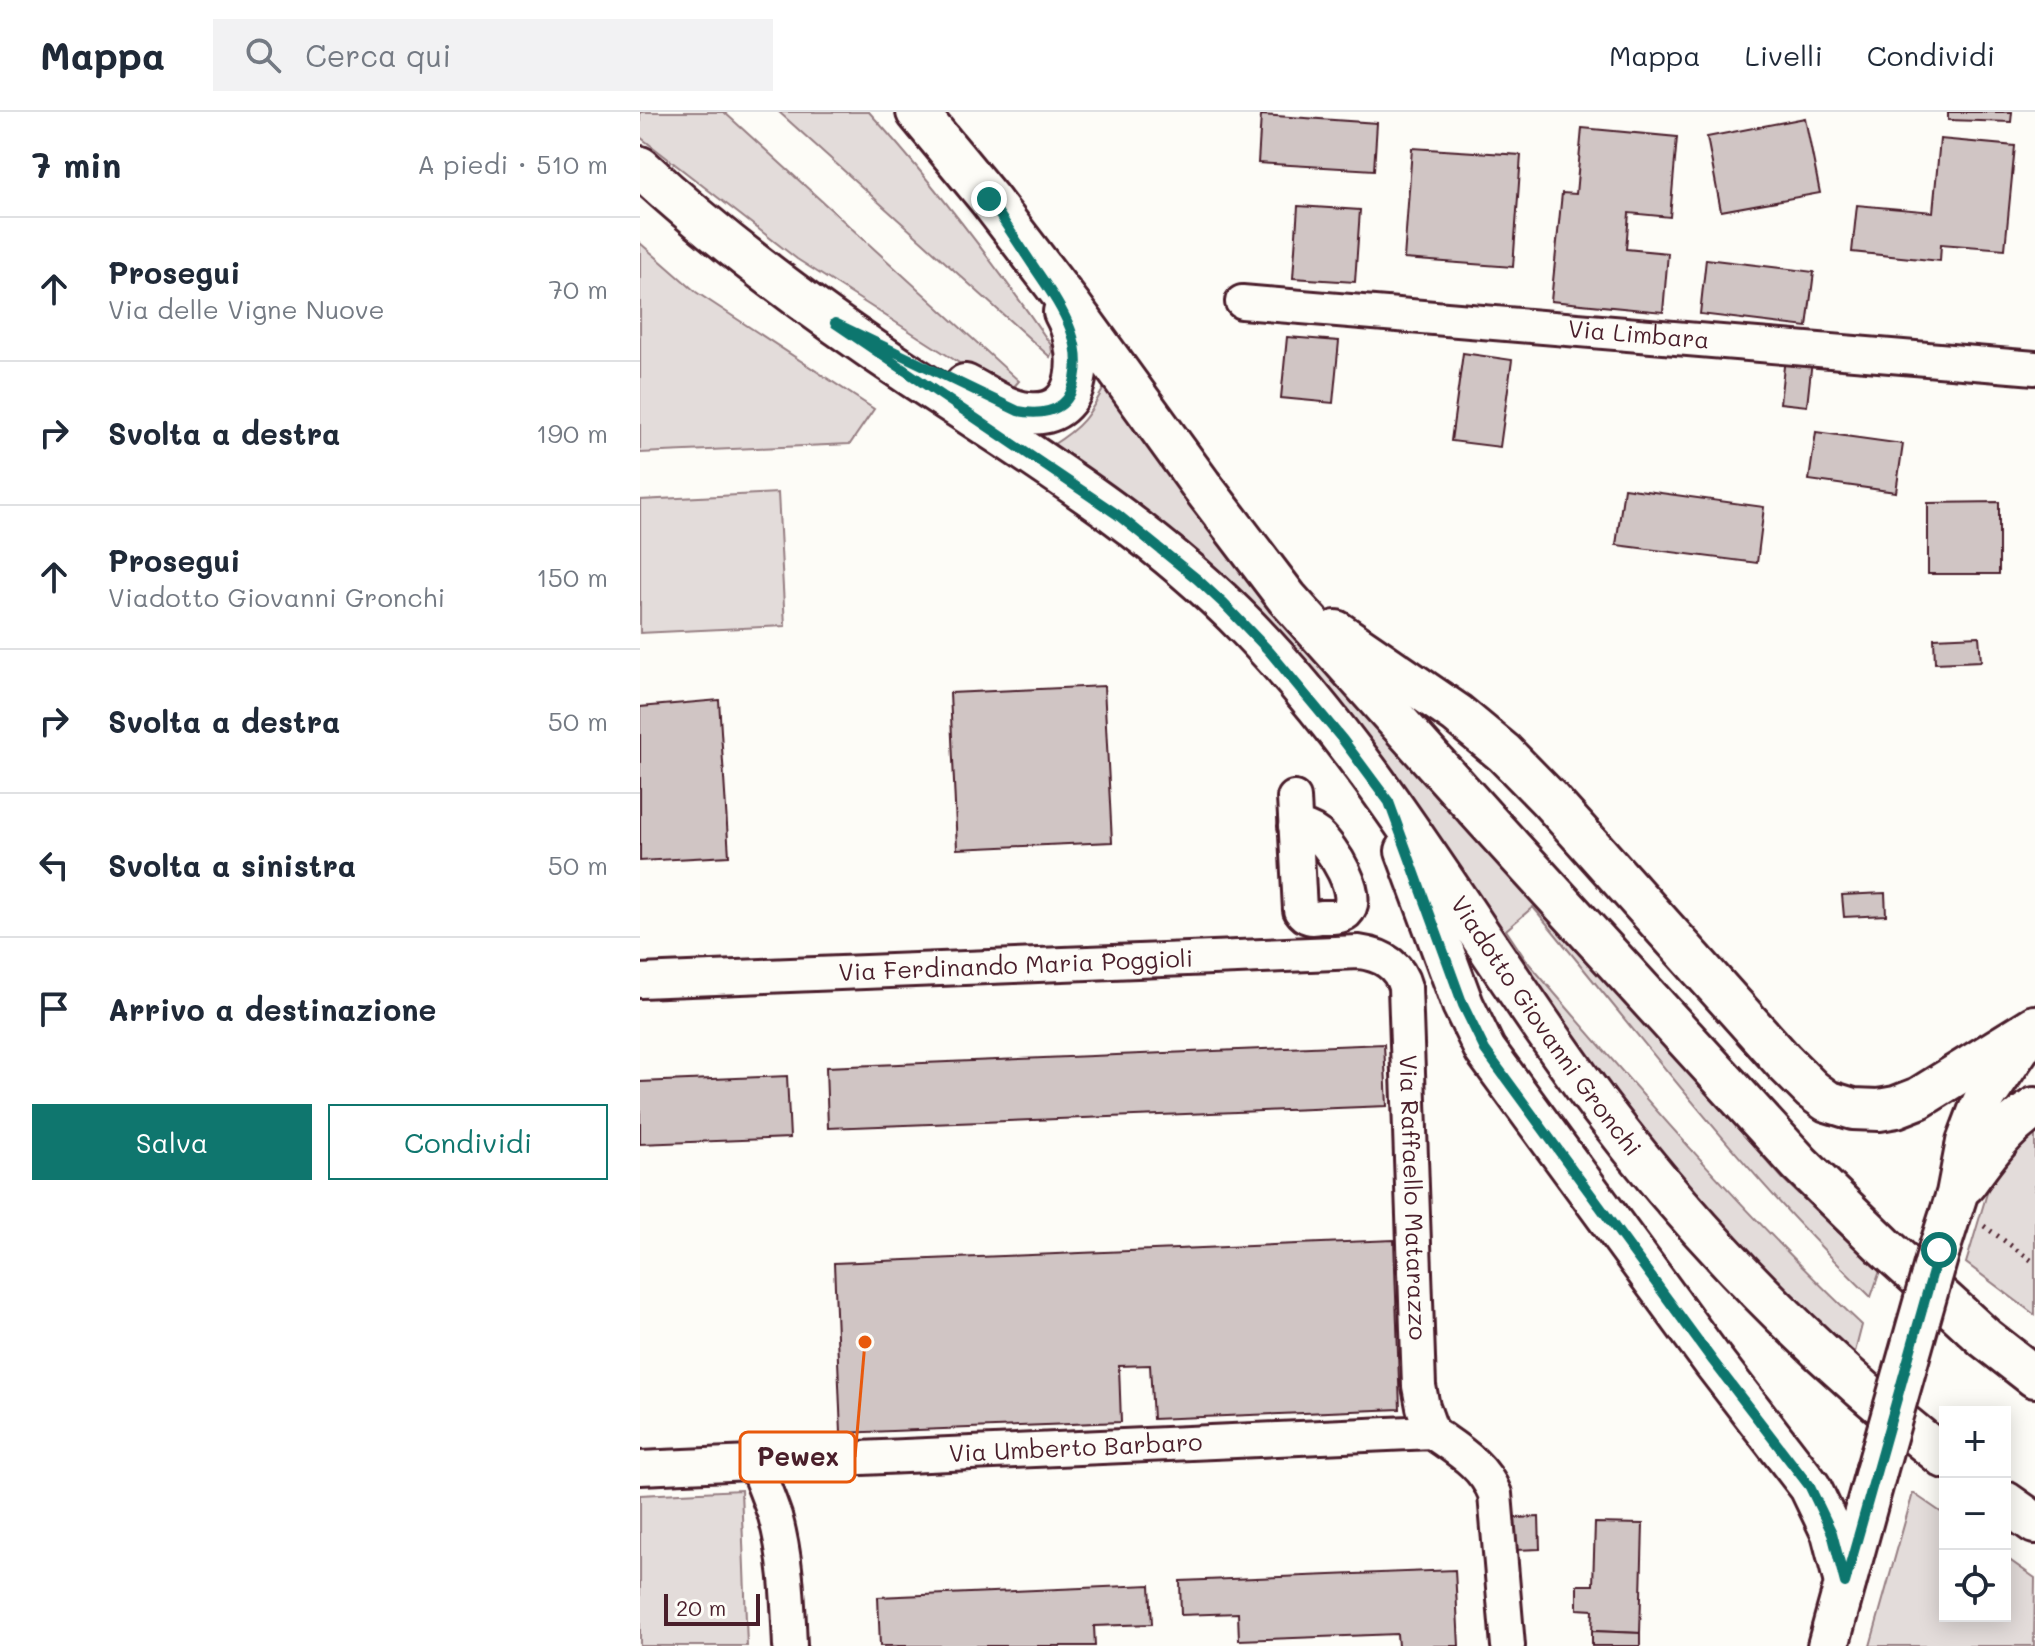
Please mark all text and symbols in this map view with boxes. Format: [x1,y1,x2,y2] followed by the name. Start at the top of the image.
[213,19,773,91] search box
[40,30,165,80] text: Mappa
[241,33,285,77] icon: search
[305,35,451,75] text: Cerca qui
[1609,37,1701,73] text: Mappa
[1745,37,1823,73] text: Livelli
[1867,37,1995,73] text: Condividi
[32,142,121,187] text: 7 min
[417,147,608,181] text: A piedi · 510 m
[971,181,1007,217] route end
[108,252,241,292] text: Prosegui
[32,267,76,311] icon: ahead
[548,272,608,306] text: 70 m
[108,292,384,326] text: Via delle Vigne Nuove
[1567,312,1711,355] street label: Via Limbara
[32,411,76,455] icon: right
[108,413,340,453] text: Svolta a destra
[536,416,608,450] text: 190 m
[108,540,241,580] text: Prosegui
[32,555,76,599] icon: ahead
[536,560,608,594] text: 150 m
[108,580,445,614] text: Viadotto Giovanni Gronchi
[32,699,76,743] icon: right
[108,701,340,741] text: Svolta a destra
[548,704,608,738] text: 50 m
[32,843,76,887] icon: left
[108,845,356,885] text: Svolta a sinistra
[548,848,608,882] text: 50 m
[1444,889,1649,1162] street label: Viadotto Giovanni Gronchi
[838,942,1194,987] street label: Via Ferdinando Maria Poggioli
[32,987,76,1031] icon: arrive
[108,989,436,1029] text: Arrivo a destinazione
[1393,1054,1434,1341] street label: Via Raffaello Matarazzo
[32,1104,312,1180] button: Salva
[328,1104,608,1180] button: Condividi
[1921,1232,1957,1268] route start
[1939,1406,2011,1622] map controls
[1939,1406,2011,1478] button: +
[948,1425,1203,1468] street label: Via Umberto Barbaro
[740,1432,855,1482] callout: Pewex
[757,1439,839,1473] text: Pewex
[1939,1478,2011,1550] button: −
[1939,1550,2011,1622] button: locate
[664,1590,760,1626] scale bar
[676,1593,726,1622] text: 20 m

